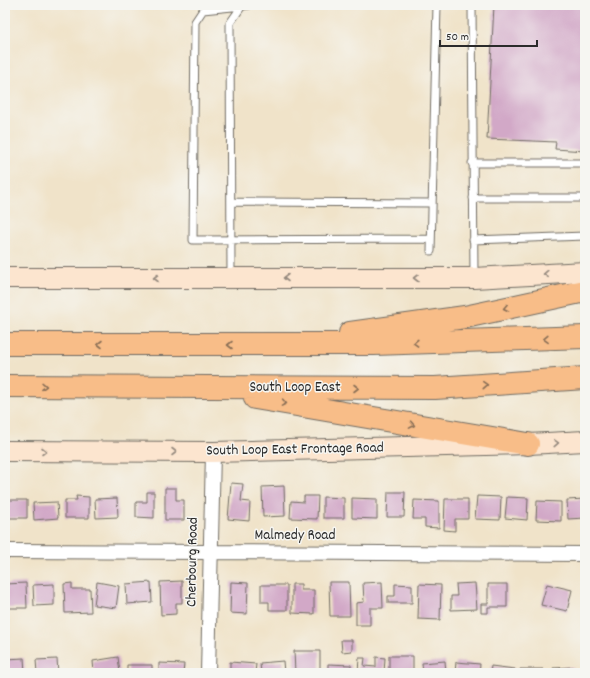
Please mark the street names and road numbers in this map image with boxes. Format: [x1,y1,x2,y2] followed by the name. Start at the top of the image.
[249,377,341,399] street label: South Loop East
[206,437,384,463] street label: South Loop East Frontage Road
[181,517,205,607] street label: Cherbourg Road
[255,525,335,547] street label: Malmedy Road

